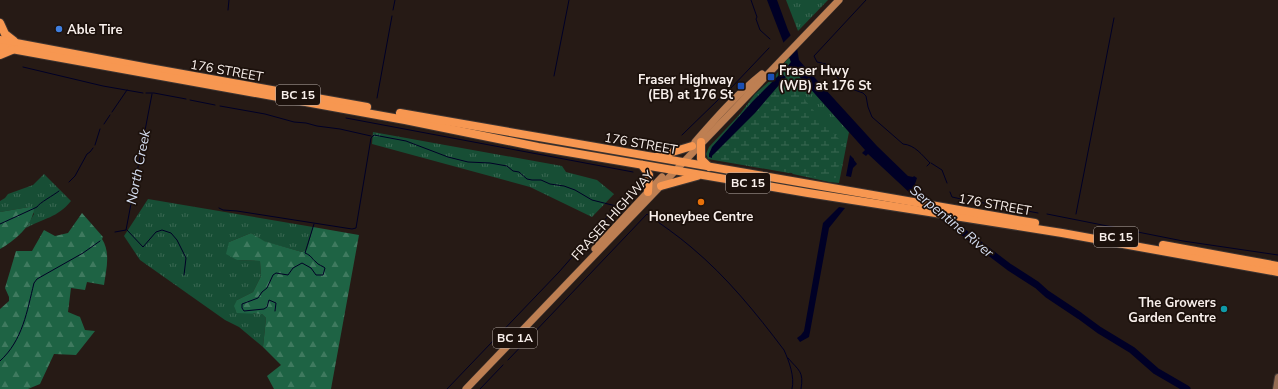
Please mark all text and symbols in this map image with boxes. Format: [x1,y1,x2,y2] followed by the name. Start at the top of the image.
[67,21,123,39] place label: Able Tire
[54,24,64,34] marker: Able Tire
[189,56,265,86] street label: 176 STREET
[779,62,872,95] place label: Fraser Hwy (WB) at 176 St
[638,71,734,104] place label: Fraser Highway (EB) at 176 St
[766,72,776,82] marker: Fraser Hwy (WB) at 176 St
[736,81,746,91] marker: Fraser Highway (EB) at 176 St
[276,85,320,105] road number: BC 15
[122,127,155,206] water label: North Creek
[603,129,679,159] street label: 176 STREET
[568,167,658,265] street label: FRASER HIGHWAY
[726,173,770,193] road number: BC 15
[906,181,998,263] water label: Serpentine River
[957,190,1033,220] street label: 176 STREET
[696,197,706,207] marker: Honeybee Centre
[649,208,753,226] place label: Honeybee Centre
[1094,227,1138,247] road number: BC 15
[1128,294,1216,327] place label: The Growers Garden Centre
[1219,304,1229,314] marker: The Growers Garden Centre
[493,328,537,348] road number: BC 1A

